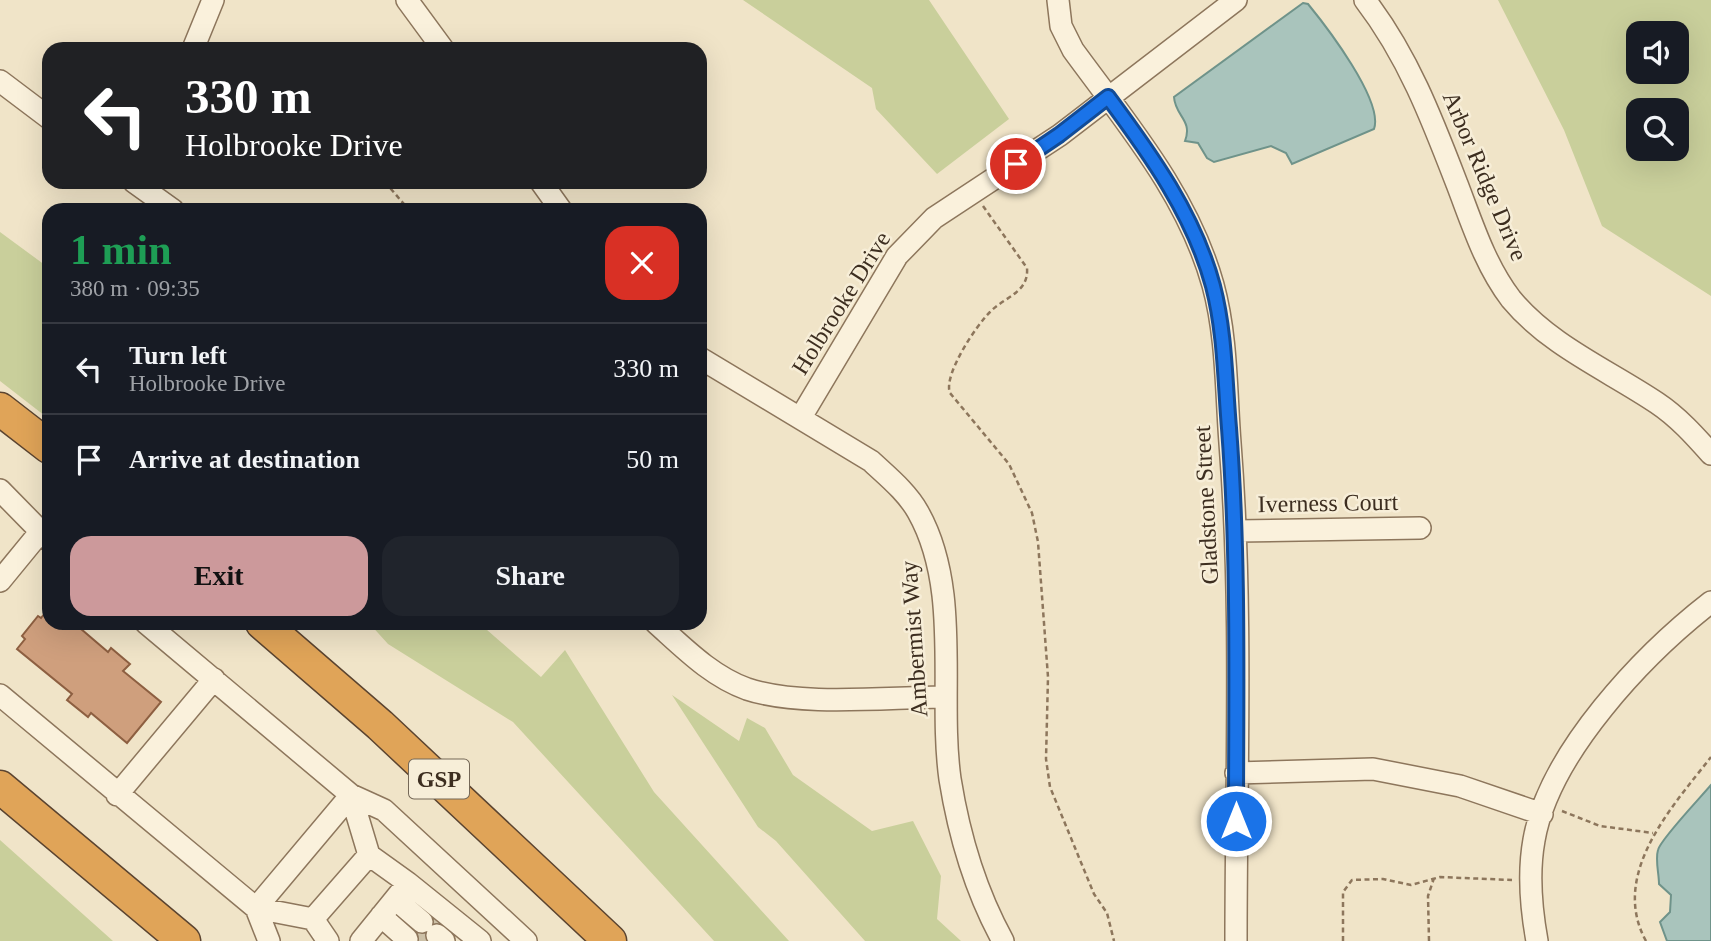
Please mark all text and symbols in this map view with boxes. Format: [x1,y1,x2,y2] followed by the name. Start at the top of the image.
[1626,21,1689,161] map controls
[1626,21,1689,84] button: sound
[185,69,312,124] text: 330 m
[70,70,161,161] icon: left
[1438,87,1532,265] street label: Arbor Ridge Drive
[1626,98,1689,161] button: search
[185,127,403,163] text: Holbrooke Drive
[986,134,1046,194] pin
[997,145,1035,183] icon: arrive
[605,226,679,300] button: close
[70,227,172,273] text: 1 min
[787,227,895,379] street label: Holbrooke Drive
[70,276,200,301] text: 380 m · 09:35
[129,341,227,370] text: Turn left
[70,350,108,388] icon: left
[613,354,679,383] text: 330 m
[129,371,286,396] text: Holbrooke Drive
[1189,424,1223,585] street label: Gladstone Street
[70,441,108,479] icon: arrive
[129,445,360,474] text: Arrive at destination
[626,445,679,474] text: 50 m
[1257,489,1399,517] street label: Iverness Court
[70,536,368,616] button: Exit
[382,536,679,616] button: Share
[896,560,932,718] street label: Ambermist Way
[409,760,469,799] road number: GSP
[1199,784,1273,858] position arrow

